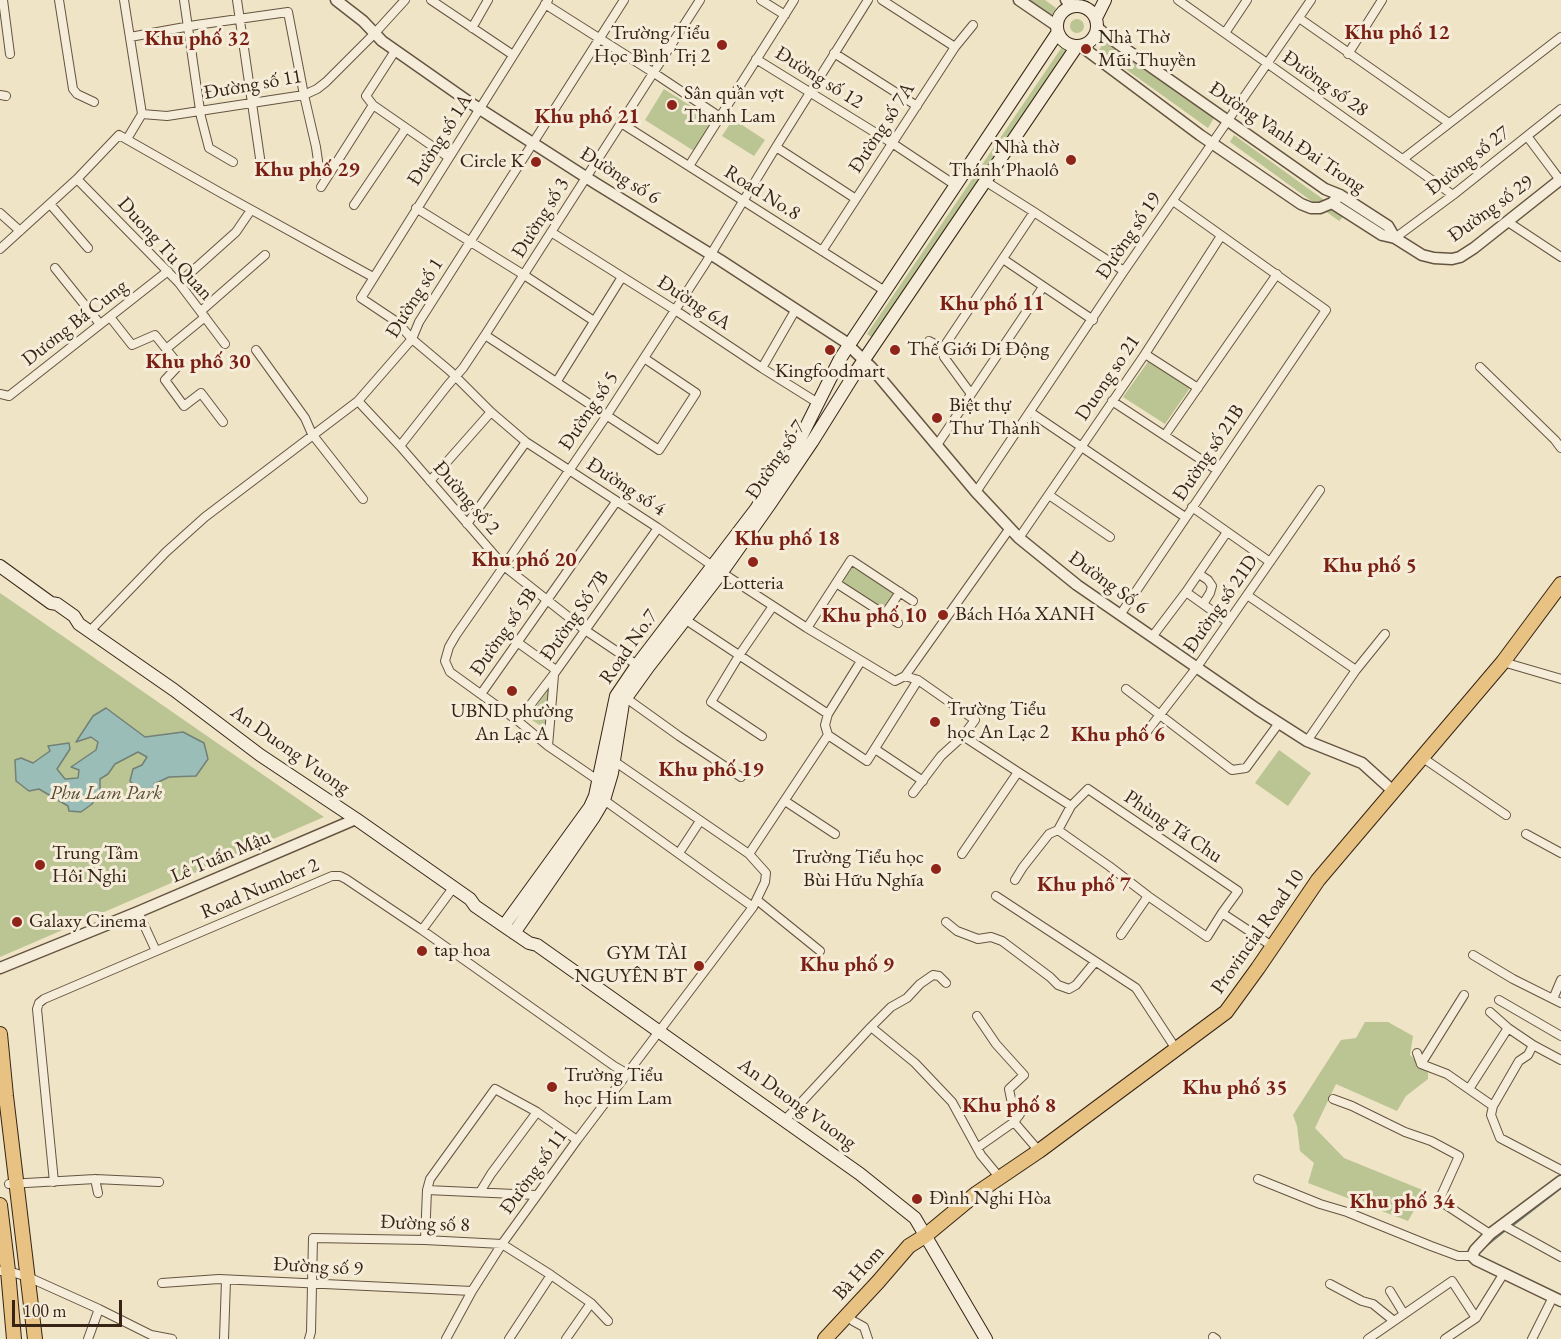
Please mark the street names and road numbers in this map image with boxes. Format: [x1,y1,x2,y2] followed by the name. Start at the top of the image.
[771,42,867,114] street label: Đường số 12
[1277,46,1373,122] street label: Đường số 28
[202,65,304,105] street label: Đường số 11
[1204,77,1370,199] street label: Đường Vành Đai Trong
[844,78,920,178] street label: Đường số 7A
[402,90,478,190] street label: Đường số 1A
[1422,121,1514,201] street label: Đường số 27
[576,142,664,210] street label: Đường số 6
[719,160,805,226] street label: Road No.8
[1444,170,1538,248] street label: Đường số 29
[507,174,575,262] street label: Đường số 3
[1091,188,1167,284] street label: Đường số 19
[112,192,218,306] street label: Duong Tu Quan
[381,254,449,342] street label: Đường số 1
[653,270,735,336] street label: Đường 6A
[17,274,133,372] street label: Dương Bá Cung
[1071,331,1145,425] street label: Duong so 21
[554,367,624,455] street label: Đường số 5
[1168,400,1250,506] street label: Đường số 21B
[741,416,811,504] street label: Đường số 7
[582,453,670,521] street label: Đường số 4
[428,456,504,540] street label: Đường số 2
[1064,546,1152,620] street label: Đường Số 6
[1178,550,1264,658] street label: Đường số 21D
[535,566,615,666] street label: Đường Số 7B
[465,584,543,680] street label: Đường số 5B
[595,605,663,689] street label: Road No.7
[226,700,354,800] street label: An Duong Vuong
[1119,785,1227,869] street label: Phùng Tá Chu
[167,825,275,889] street label: Lê Tuấn Mậu
[197,853,323,925] street label: Road Number 2
[1206,865,1310,999] street label: Provincial Road 10
[733,1053,861,1155] street label: An Duong Vuong
[495,1125,573,1219] street label: Đường số 11
[380,1210,470,1238] street label: Đường số 8
[828,1241,890,1305] street label: Bà Hom
[273,1253,363,1281] street label: Đường số 9

